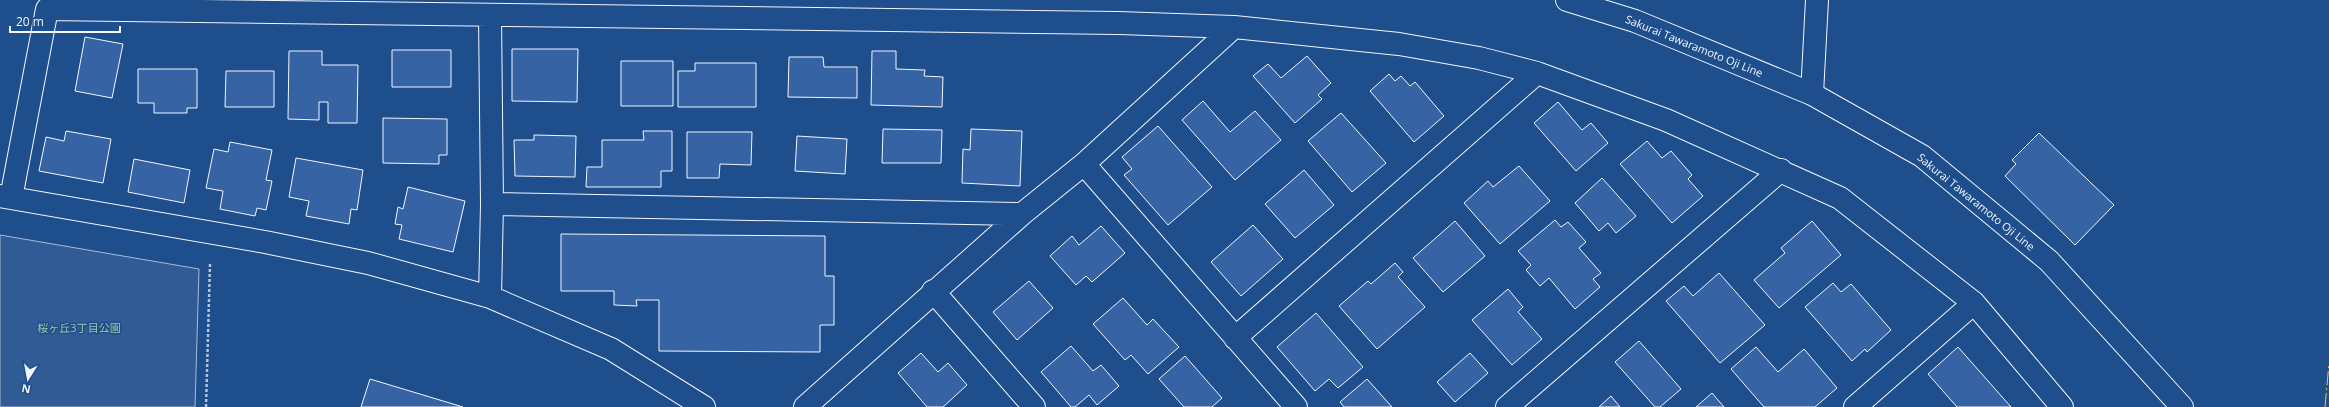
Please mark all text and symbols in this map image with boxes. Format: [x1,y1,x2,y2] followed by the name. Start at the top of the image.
[10,8,120,34] scale bar
[1623,11,1765,80] street label: Sakurai Tawaramoto Oji Line
[16,13,44,30] text: 20 m
[1914,150,2038,254] street label: Sakurai Tawaramoto Oji Line
[37,320,121,335] park label: 桜ヶ丘3丁目公園
[8,359,48,399] north arrow
[20,381,32,398] text: N

